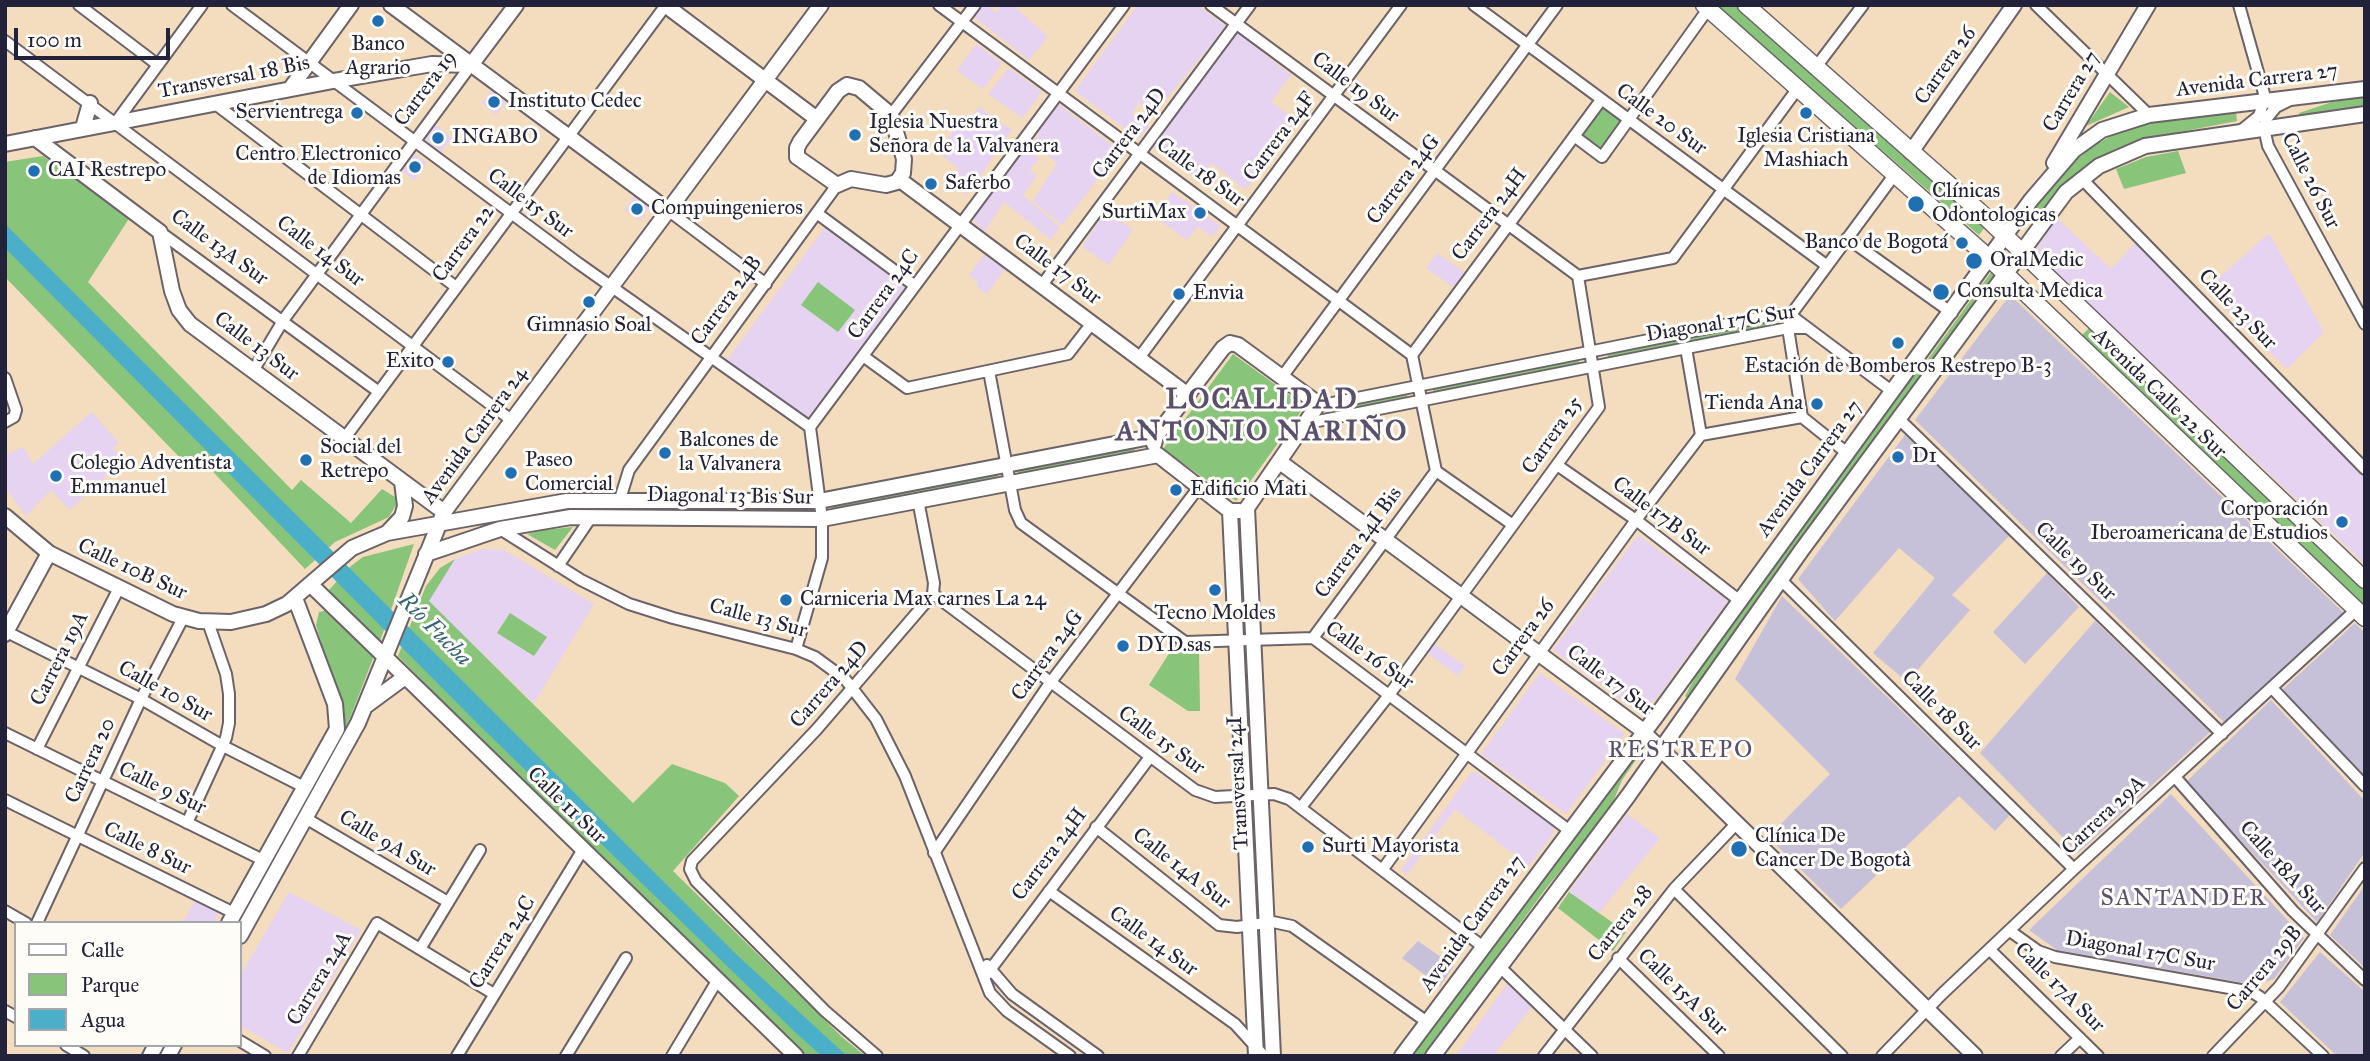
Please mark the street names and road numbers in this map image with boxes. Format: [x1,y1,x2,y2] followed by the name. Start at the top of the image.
[1910,22,1982,110] street label: Carrera 26
[389,46,463,132] street label: Carrera 19
[1306,47,1404,129] street label: Calle 19 Sur
[2038,47,2106,137] street label: Carrera 27
[156,51,312,105] street label: Transversal 18 Bis
[2175,59,2339,103] street label: Avenida Carrera 27
[1611,79,1711,161] street label: Calle 20 Sur
[1088,84,1172,184] street label: Carrera 24D
[1238,88,1322,186] street label: Carrera 24F
[2275,129,2345,233] street label: Calle 26 Sur
[1362,130,1446,230] street label: Carrera 24G
[1151,133,1249,213] street label: Calle 18 Sur
[482,163,578,245] street label: Calle 15 Sur
[1447,164,1533,266] street label: Carrera 24H
[428,200,500,288] street label: Carrera 22
[165,204,273,292] street label: Calle 13A Sur
[271,211,369,293] street label: Calle 14 Sur
[1008,229,1106,311] street label: Calle 17 Sur
[843,245,925,345] street label: Carrera 24C
[686,251,768,351] street label: Carrera 24B
[2192,265,2282,355] street label: Calle 23 Sur
[1644,300,1798,348] street label: Diagonal 17C Sur
[208,307,304,387] street label: Calle 13 Sur
[2087,323,2231,465] street label: Avenida Calle 22 Sur
[417,362,533,510] street label: Avenida Carrera 24
[1517,392,1589,480] street label: Carrera 25
[1752,396,1868,542] street label: Avenida Carrera 27
[1607,472,1715,562] street label: Calle 17B Sur
[1310,482,1408,604] street label: Carrera 24I Bis
[647,483,813,511] street label: Diagonal 13 Bis Sur
[2029,517,2121,607] street label: Calle 19 Sur
[73,534,191,606] street label: Calle 10B Sur
[706,594,810,644] street label: Calle 13 Sur
[1487,594,1561,682] street label: Carrera 26
[1007,606,1089,706] street label: Carrera 24G
[26,608,94,710] street label: Carrera 19A
[1320,616,1418,696] street label: Calle 16 Sur
[785,636,875,734] street label: Carrera 24D
[1561,640,1659,722] street label: Calle 17 Sur
[113,656,217,728] street label: Calle 10 Sur
[1896,666,1986,756] street label: Calle 18 Sur
[1113,701,1209,781] street label: Calle 15 Sur
[60,714,122,808] street label: Carrera 20
[1223,715,1255,851] street label: Transversal 24I
[114,757,210,821] street label: Calle 9 Sur
[521,762,611,850] street label: Calle 11 Sur
[2057,771,2151,861] street label: Carrera 29A
[1007,804,1093,906] street label: Carrera 24H
[334,805,440,883] street label: Calle 9A Sur
[2233,816,2331,920] street label: Calle 18A Sur
[99,817,195,881] street label: Calle 8 Sur
[1127,823,1235,915] street label: Calle 14A Sur
[1415,851,1531,997] street label: Avenida Carrera 27
[1583,881,1659,967] street label: Carrera 28
[464,892,542,994] street label: Carrera 24C
[1104,901,1202,983] street label: Calle 14 Sur
[2222,921,2308,1017] street label: Carrera 29B
[2063,926,2217,978] street label: Diagonal 17C Sur
[282,928,358,1030] street label: Carrera 24A
[2009,938,2109,1038] street label: Calle 17A Sur
[1632,944,1732,1042] street label: Calle 15A Sur

